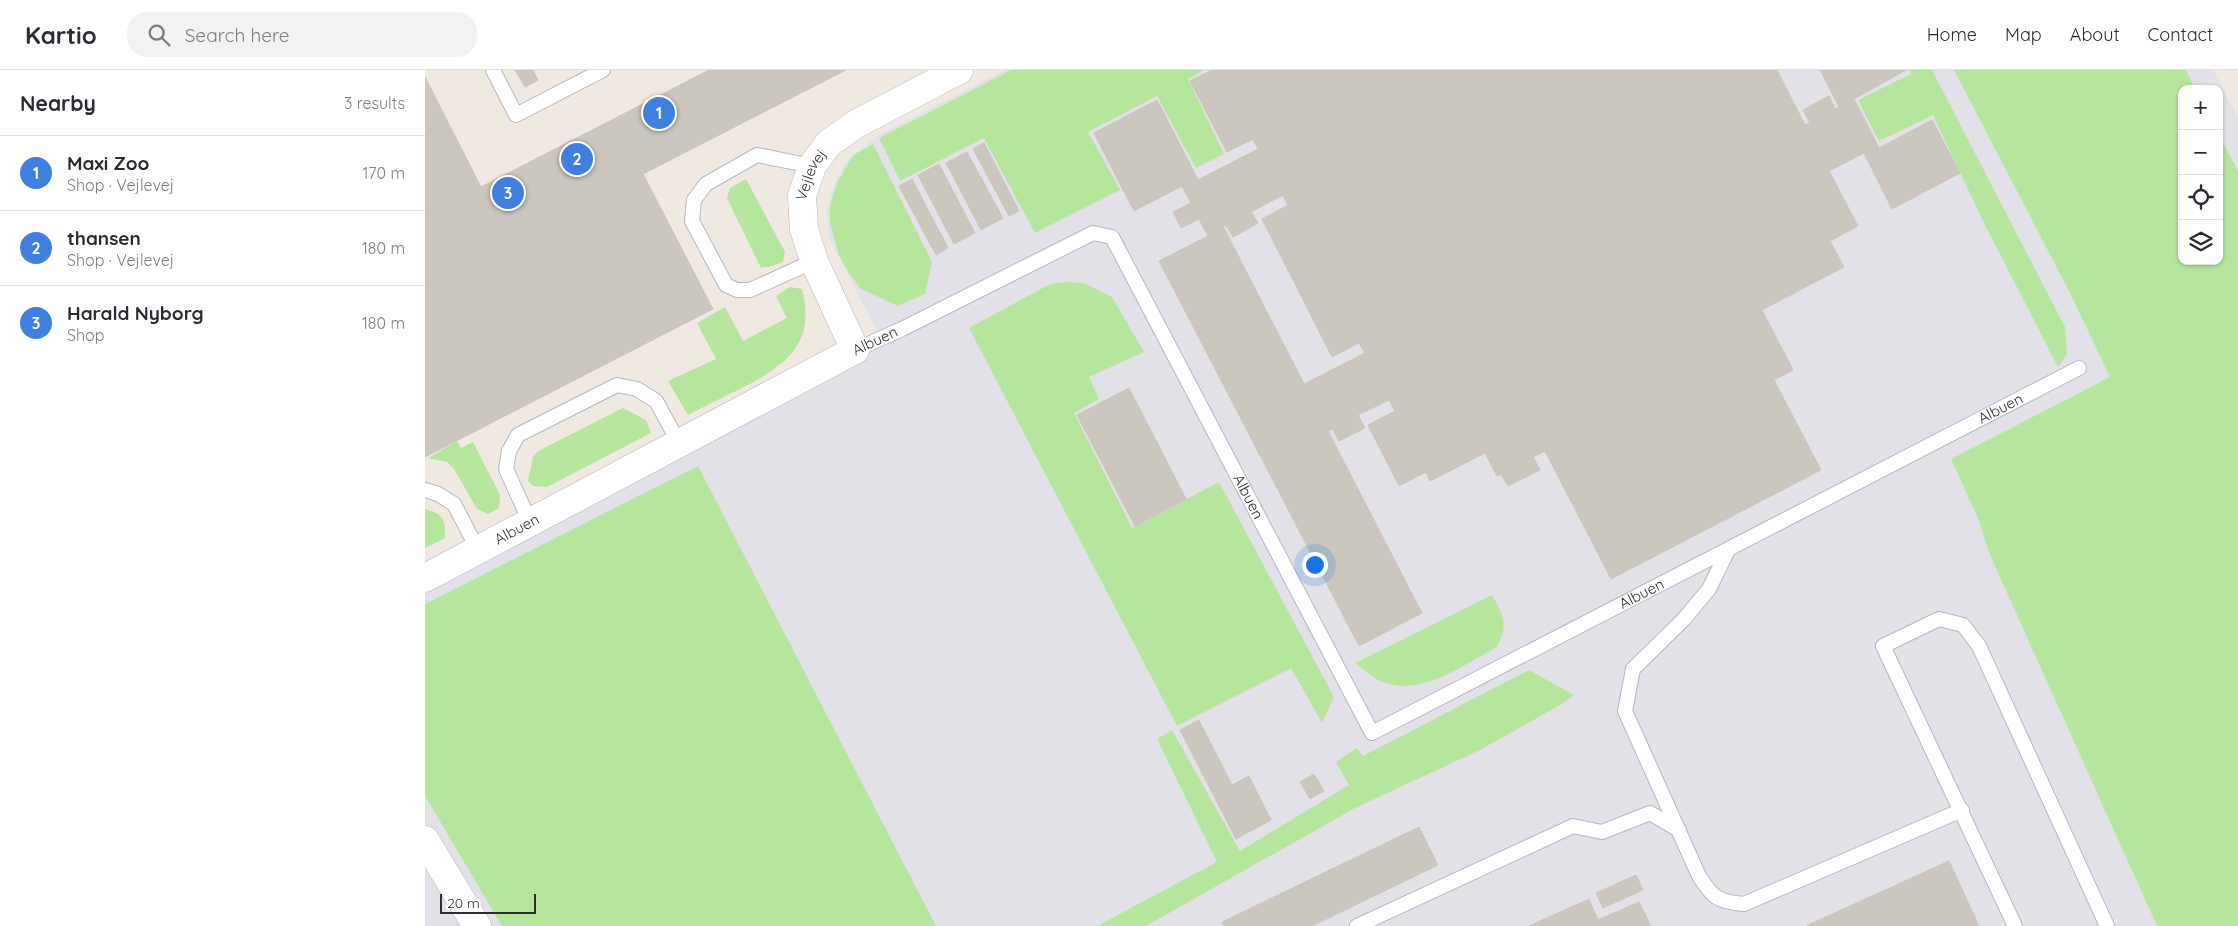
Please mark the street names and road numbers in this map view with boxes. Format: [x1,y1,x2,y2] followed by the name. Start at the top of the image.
[791,145,830,203] street label: Vejlevej
[849,322,901,359] street label: Albuen
[1975,389,2026,428] street label: Albuen
[1229,471,1268,522] street label: Albuen
[491,509,542,548] street label: Albuen
[1616,574,1667,613] street label: Albuen

